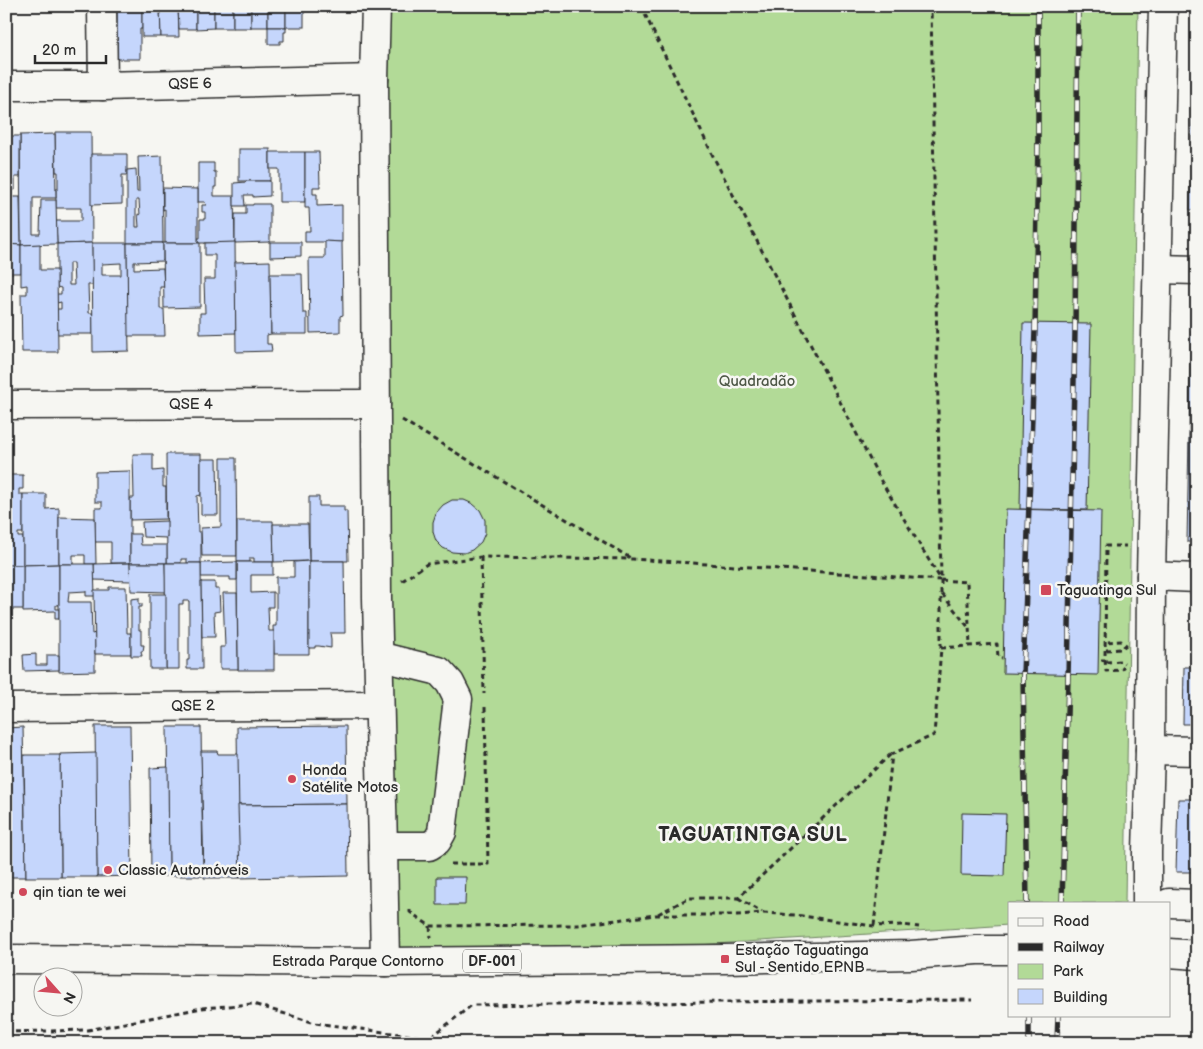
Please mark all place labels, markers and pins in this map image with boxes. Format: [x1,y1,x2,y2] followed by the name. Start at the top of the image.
[1057,581,1157,600] place label: Taguatinga Sul
[1039,583,1053,597] marker: Taguatinga Sul
[302,761,399,797] place label: Honda Satélite Motos
[286,773,298,785] marker: Honda Satélite Motos
[118,861,249,880] place label: Classic Automóveis
[102,864,114,876] marker: Classic Automóveis
[33,883,126,902] place label: qin tian te wei
[17,886,29,898] marker: qin tian te wei
[735,941,869,977] place label: Estação Taguatinga Sul - Sentido EPNB
[719,953,731,965] marker: Estação Taguatinga Sul - Sentido EPNB

